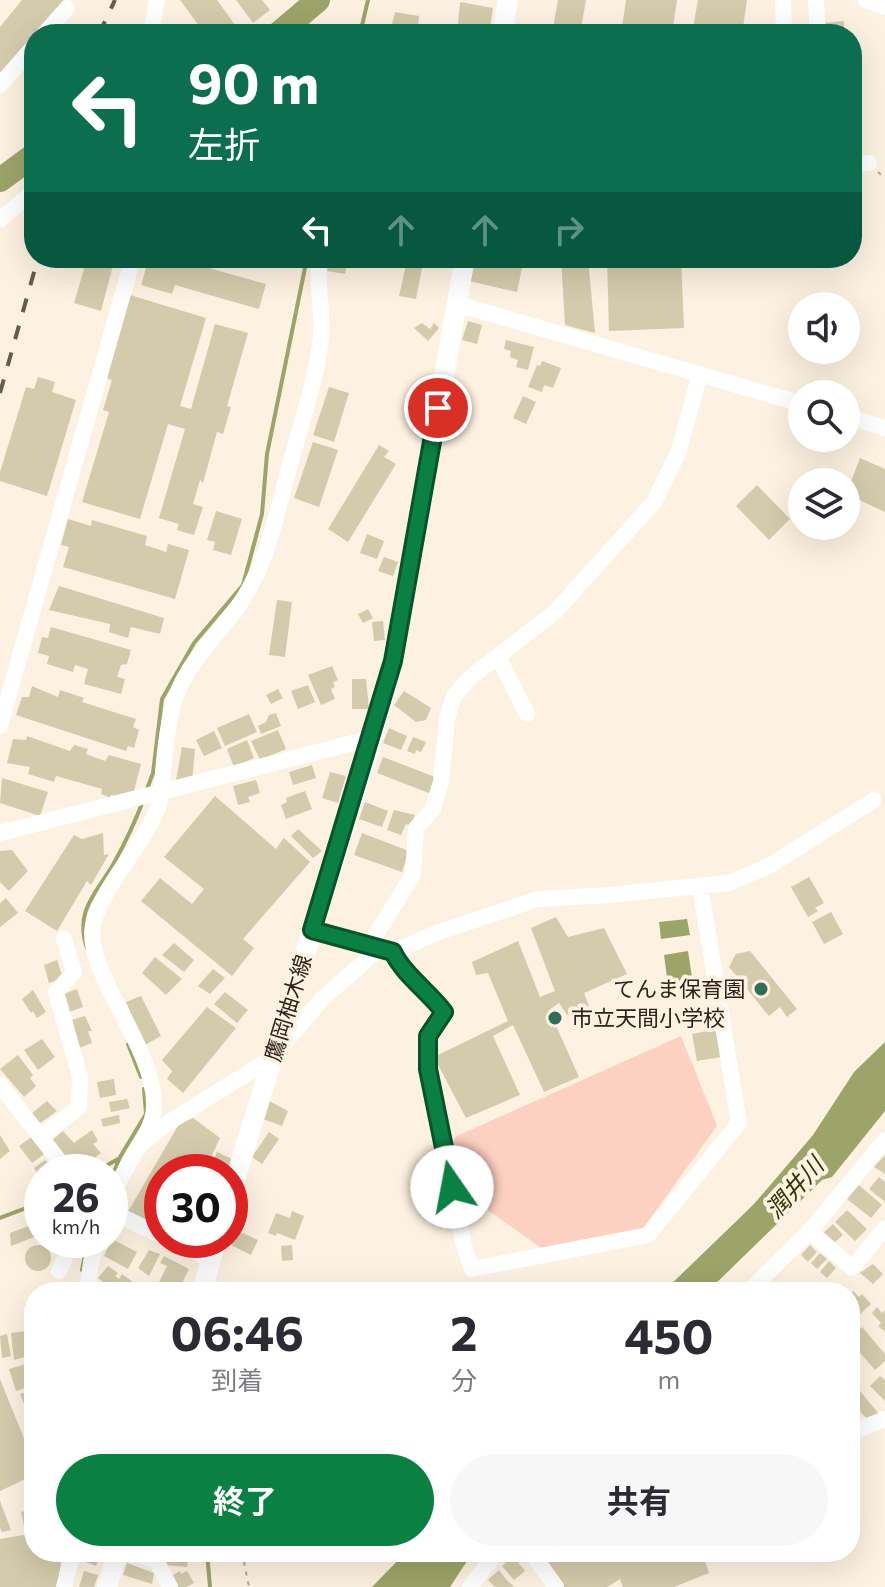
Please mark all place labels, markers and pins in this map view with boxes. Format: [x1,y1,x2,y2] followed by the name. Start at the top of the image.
[404,374,472,442] pin
[613,975,745,1002] place label: てんま保育園
[752,980,770,998] marker: てんま保育園
[571,1004,725,1031] place label: 市立天間小学校
[546,1009,564,1027] marker: 市立天間小学校

